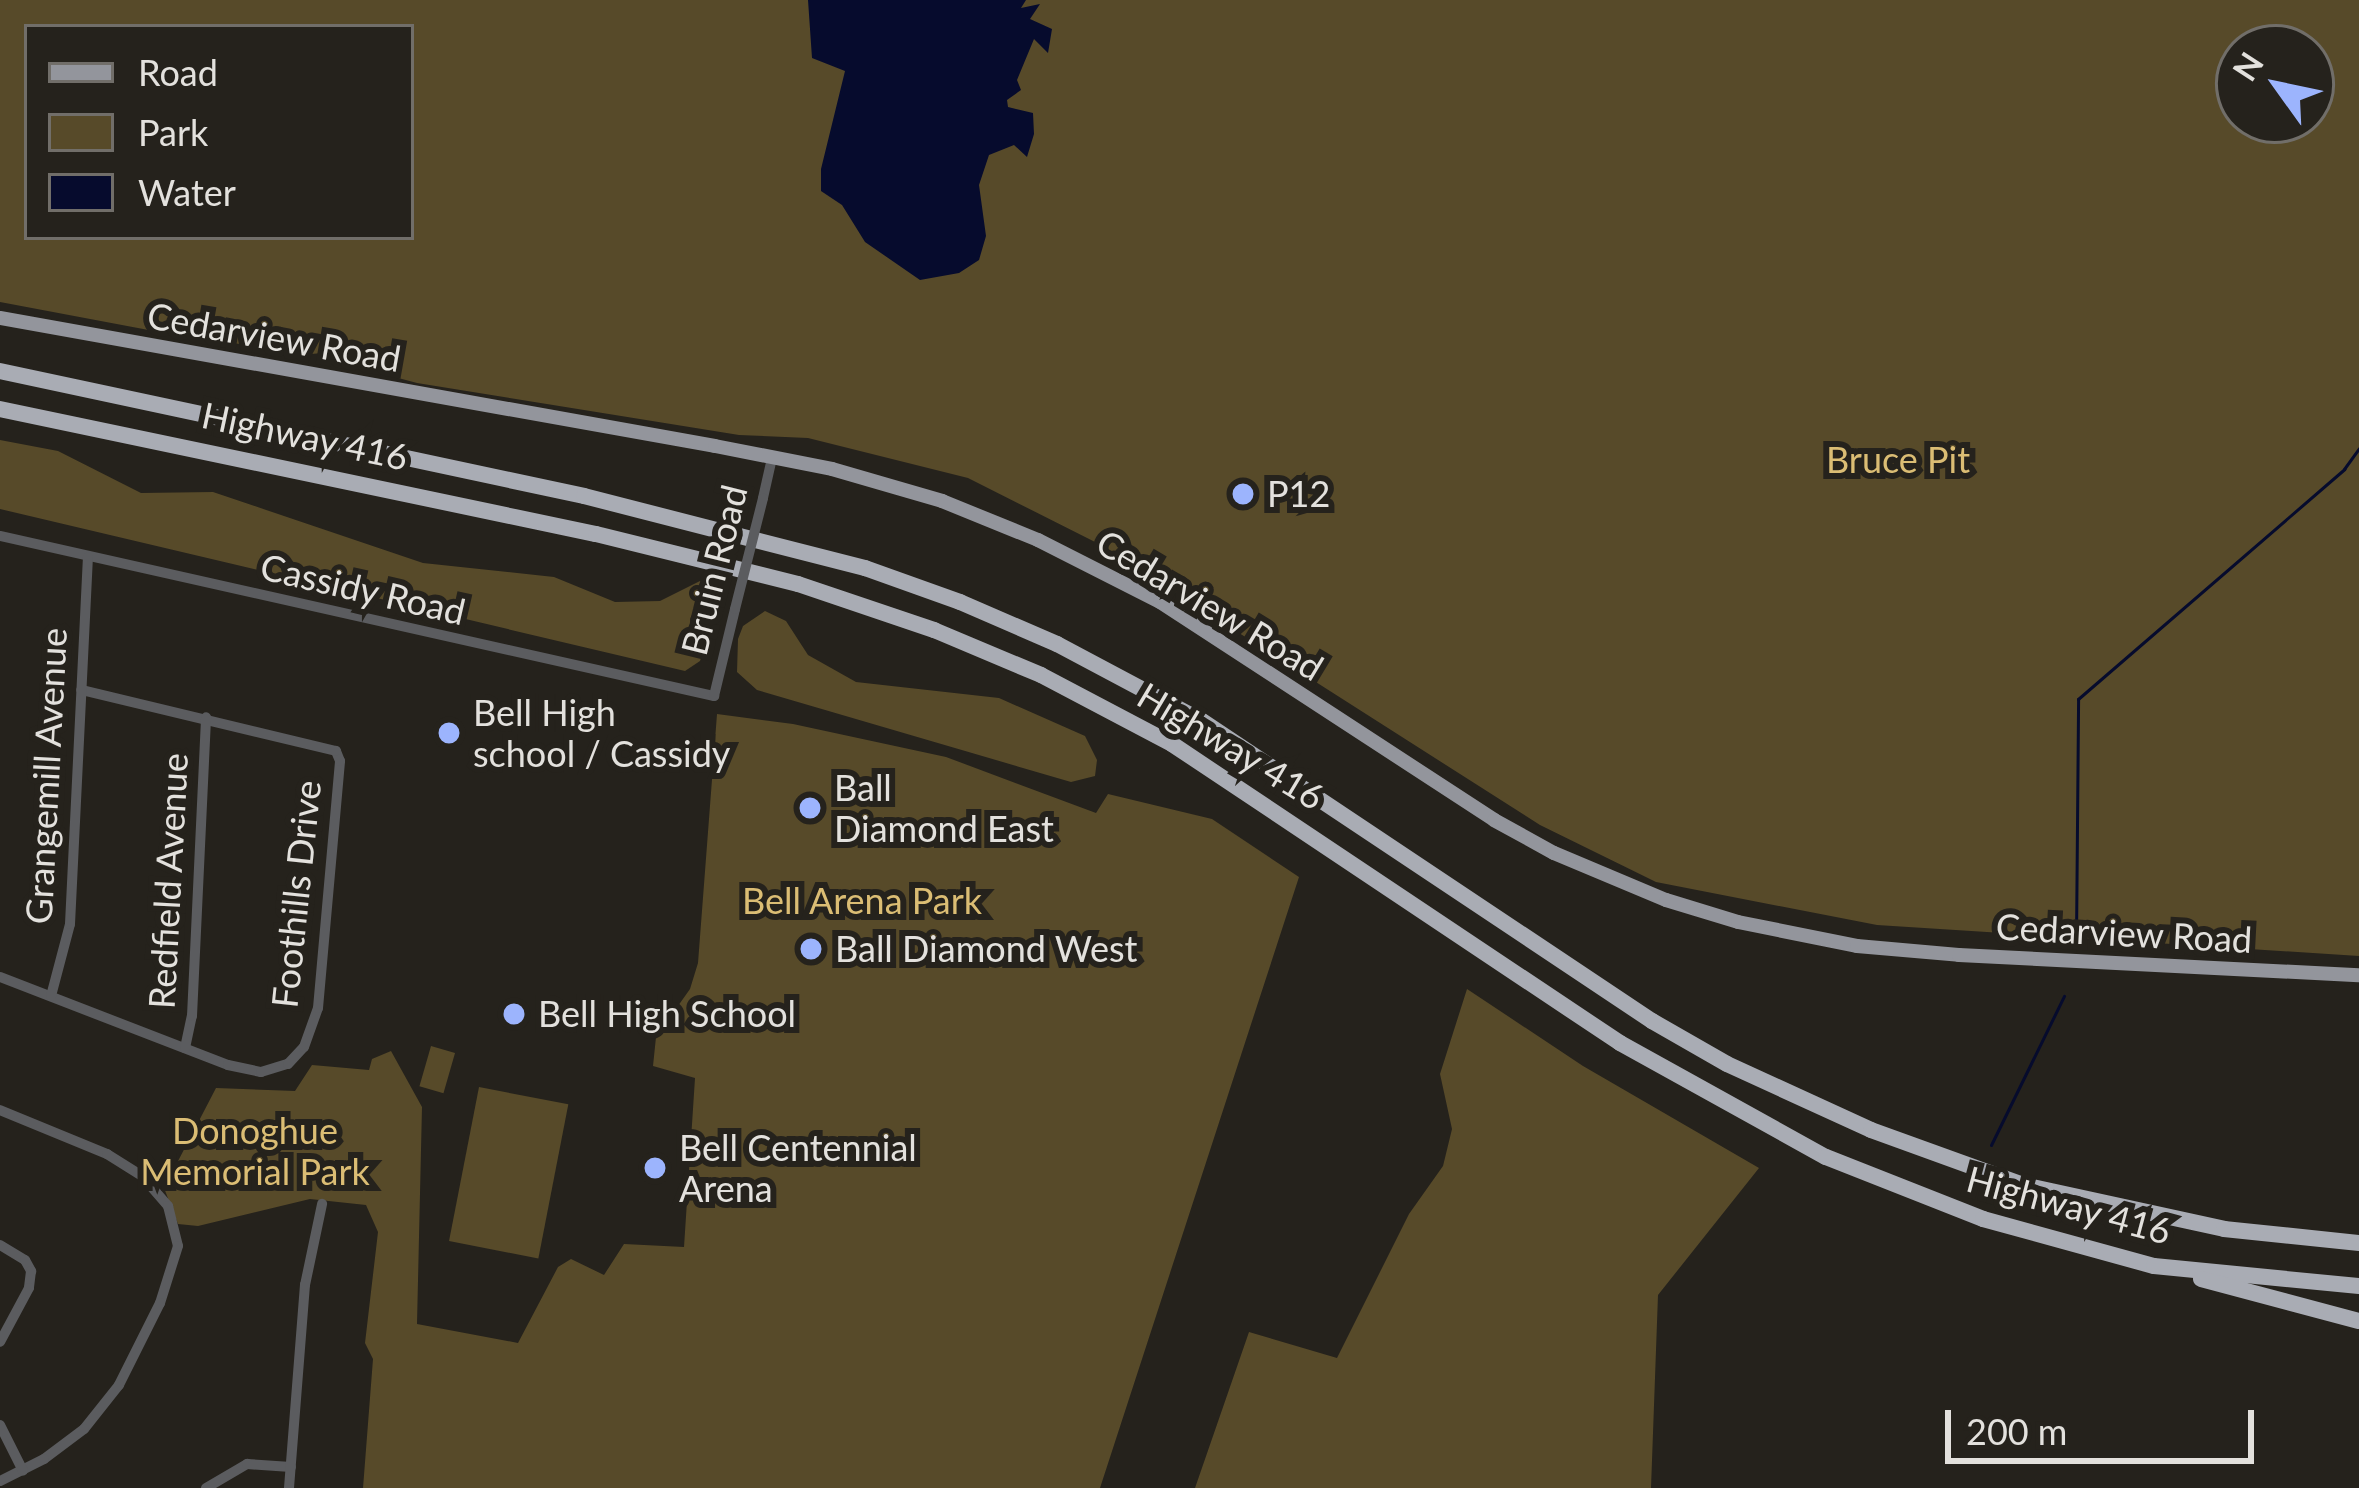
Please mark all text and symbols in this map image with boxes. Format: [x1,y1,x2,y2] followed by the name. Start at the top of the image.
[24,24,414,240] legend
[2215,24,2335,144] north arrow
[2224,44,2271,88] text: N
[138,50,218,94] text: Road
[138,110,208,154] text: Park
[138,170,236,214] text: Water
[144,293,404,381] street label: Cedarview Road
[198,393,412,479] street label: Highway 416
[1826,438,1970,482] park label: Bruce Pit
[1267,472,1330,516] place label: P12
[672,480,756,660] street label: Bruin Road
[1230,481,1256,507] marker: P12
[1089,520,1331,690] street label: Cedarview Road
[256,544,470,634] street label: Cassidy Road
[17,626,75,926] street label: Grangemill Avenue
[1130,673,1332,819] street label: Highway 416
[473,690,730,775] place label: Bell High school / Cassidy
[436,720,462,746] marker: Bell High school / Cassidy
[140,751,196,1011] street label: Redfield Avenue
[834,765,1054,850] place label: Ball Diamond East
[263,778,329,1010] street label: Foothills Drive
[797,795,823,821] marker: Ball Diamond East
[741,879,983,923] park label: Bell Arena Park
[1994,905,2254,961] street label: Cedarview Road
[835,927,1138,971] place label: Ball Diamond West
[798,936,824,962] marker: Ball Diamond West
[538,992,796,1036] place label: Bell High School
[501,1001,527,1027] marker: Bell High School
[140,1108,370,1193] park label: Donoghue Memorial Park
[679,1125,917,1210] place label: Bell Centennial Arena
[642,1155,668,1181] marker: Bell Centennial Arena
[1962,1157,2176,1253] street label: Highway 416
[1951,1386,2260,1460] scale bar
[1966,1409,2067,1453] text: 200 m

